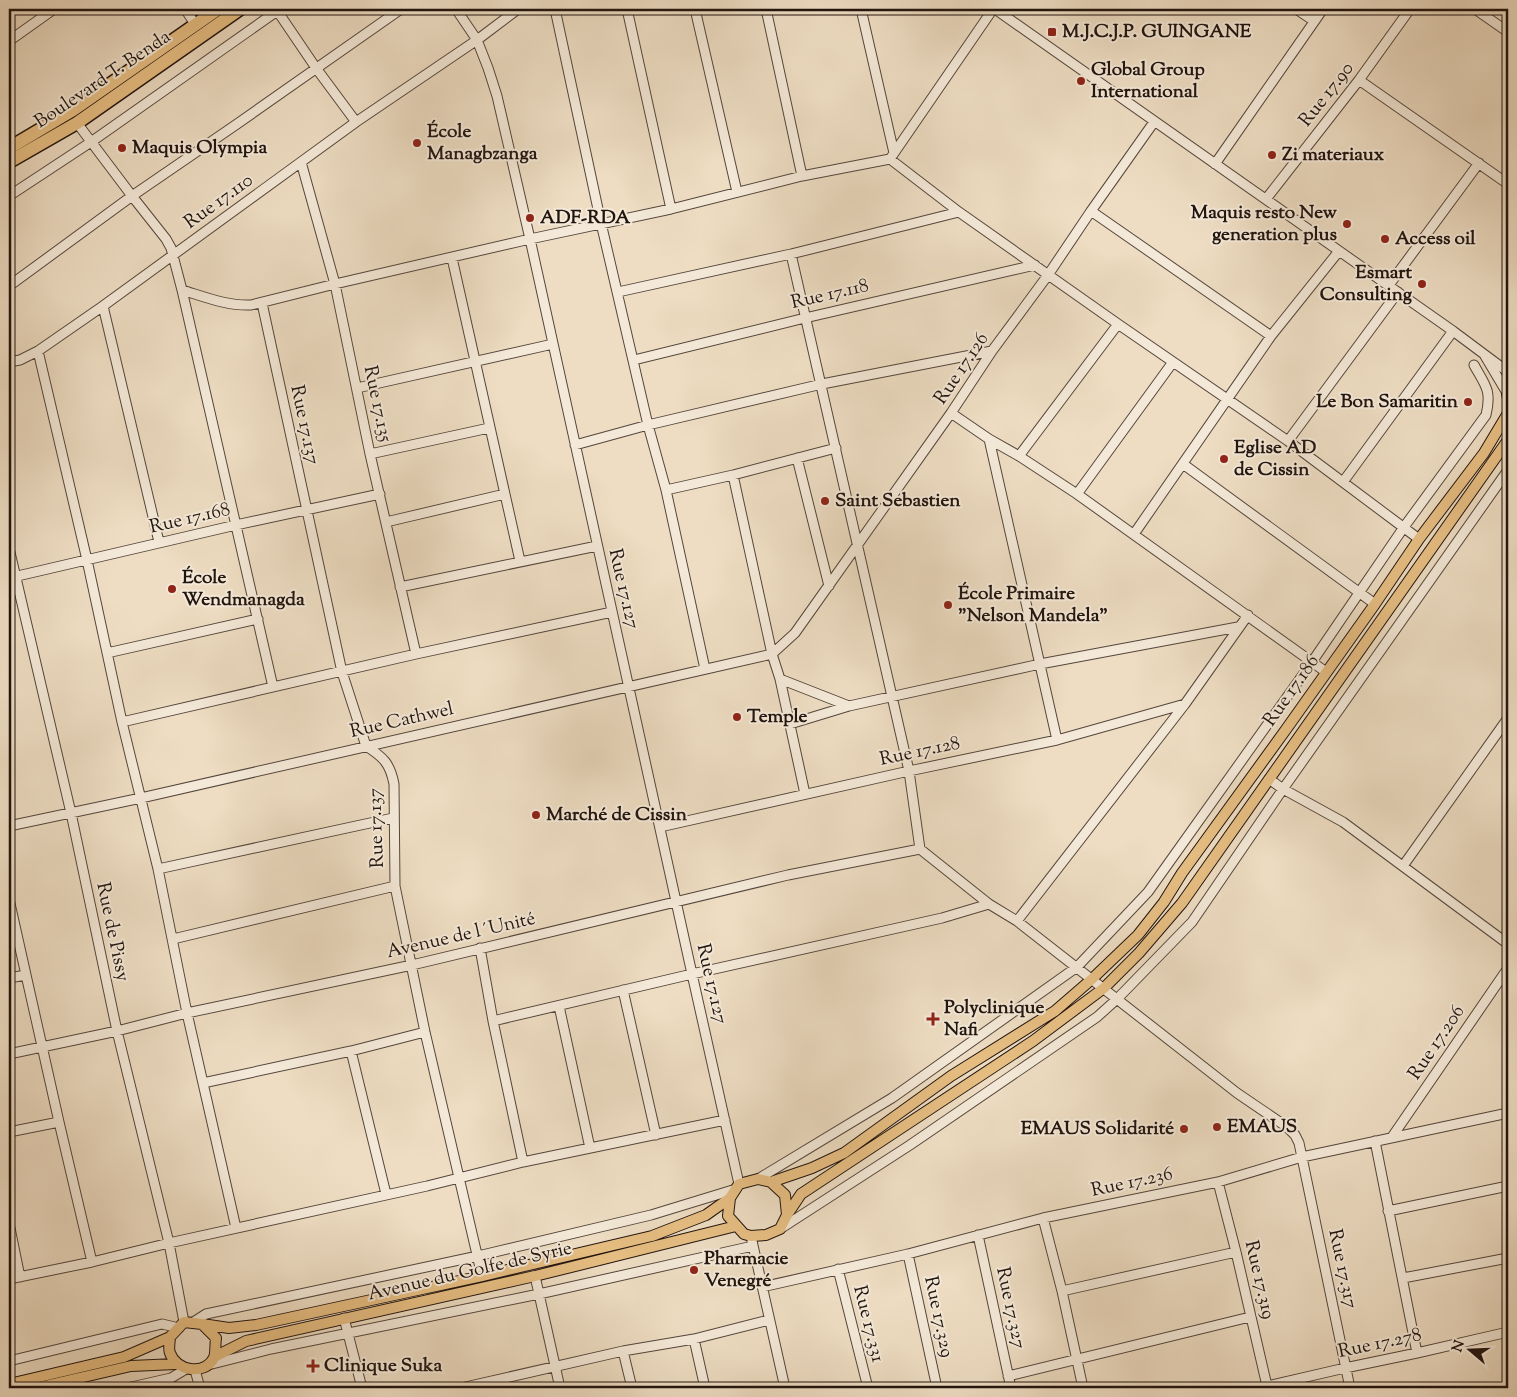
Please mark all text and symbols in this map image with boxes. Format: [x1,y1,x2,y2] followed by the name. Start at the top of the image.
[1062,19,1252,46] place label: M.J.C.J.P. GUINGANE
[29,24,177,136] street label: Boulevard T. Benda
[1046,26,1058,38] marker: M.J.C.J.P. GUINGANE
[1091,57,1205,106] place label: Global Group International
[1293,57,1361,133] street label: Rue 17.90
[1075,75,1087,87] marker: Global Group International
[427,119,538,168] place label: École Managbzanga
[132,135,267,162] place label: Maquis Olympia
[411,137,423,149] marker: École Managbzanga
[116,142,128,154] marker: Maquis Olympia
[1282,142,1385,169] place label: Zi materiaux
[1266,149,1278,161] marker: Zi materiaux
[179,168,259,236] street label: Rue 17.110
[1191,200,1338,249] place label: Maquis resto New generation plus
[540,205,631,232] place label: ADF-RDA
[524,212,536,224] marker: ADF-RDA
[1341,218,1353,230] marker: Maquis resto New generation plus
[1395,226,1476,253] place label: Access oil
[1379,233,1391,245] marker: Access oil
[1320,260,1413,309] place label: Esmart Consulting
[788,273,872,317] street label: Rue 17.118
[1416,278,1428,290] marker: Esmart Consulting
[928,328,996,410] street label: Rue 17.126
[356,363,398,445] street label: Rue 17.135
[282,383,326,468] street label: Rue 17.137
[1316,389,1459,416] place label: Le Bon Samaritin
[1462,396,1474,408] marker: Le Bon Samaritin
[1234,435,1316,484] place label: Eglise AD de Cissin
[1218,453,1230,465] marker: Eglise AD de Cissin
[835,488,961,515] place label: Saint Sebastien
[819,495,831,507] marker: Saint Sebastien
[147,497,233,541] street label: Rue 17.168
[601,546,645,632] street label: Rue 17.127
[182,565,305,614] place label: École Wendmanagda
[958,581,1108,630] place label: École Primaire "Nelson Mandela"
[166,583,178,595] marker: École Wendmanagda
[942,599,954,611] marker: École Primaire "Nelson Mandela"
[1257,650,1327,732] street label: Rue 17.186
[347,696,457,746] street label: Rue Cathwel
[747,704,808,731] place label: Temple
[731,711,743,723] marker: Temple
[877,730,963,774] street label: Rue 17.128
[362,787,392,869] street label: Rue 17.137
[546,802,688,829] place label: Marché de Cissin
[530,809,542,821] marker: Marché de Cissin
[88,880,136,985] street label: Rue de Pissy
[384,906,538,966] street label: Avenue de l´Unité
[689,941,733,1027] street label: Rue 17.127
[944,995,1045,1044] place label: Polyclinique Nafi
[1402,1000,1472,1086] street label: Rue 17.206
[926,1012,940,1026] marker: Polyclinique Nafi
[1227,1114,1297,1141] place label: EMAUS
[1021,1116,1174,1143] place label: EMAUS Solidarité
[1211,1121,1223,1133] marker: EMAUS
[1178,1123,1190,1135] marker: EMAUS Solidarité
[1089,1161,1175,1205] street label: Rue 17.236
[1320,1227,1364,1312] street label: Rue 17.317
[365,1235,575,1309] street label: Avenue du Golfe de Syrie
[1237,1238,1281,1322] street label: Rue 17.319
[704,1246,789,1295] place label: Pharmacie Venegré
[688,1264,700,1276] marker: Pharmacie Venegré
[988,1265,1032,1352] street label: Rue 17.327
[916,1274,960,1360] street label: Rue 17.329
[845,1283,891,1366] street label: Rue 17.331
[1336,1322,1424,1366] street label: Rue 17.278
[1444,1324,1494,1374] north arrow
[1448,1338,1471,1355] text: N
[324,1353,442,1380] place label: Clinique Suka
[306,1359,320,1373] marker: Clinique Suka

